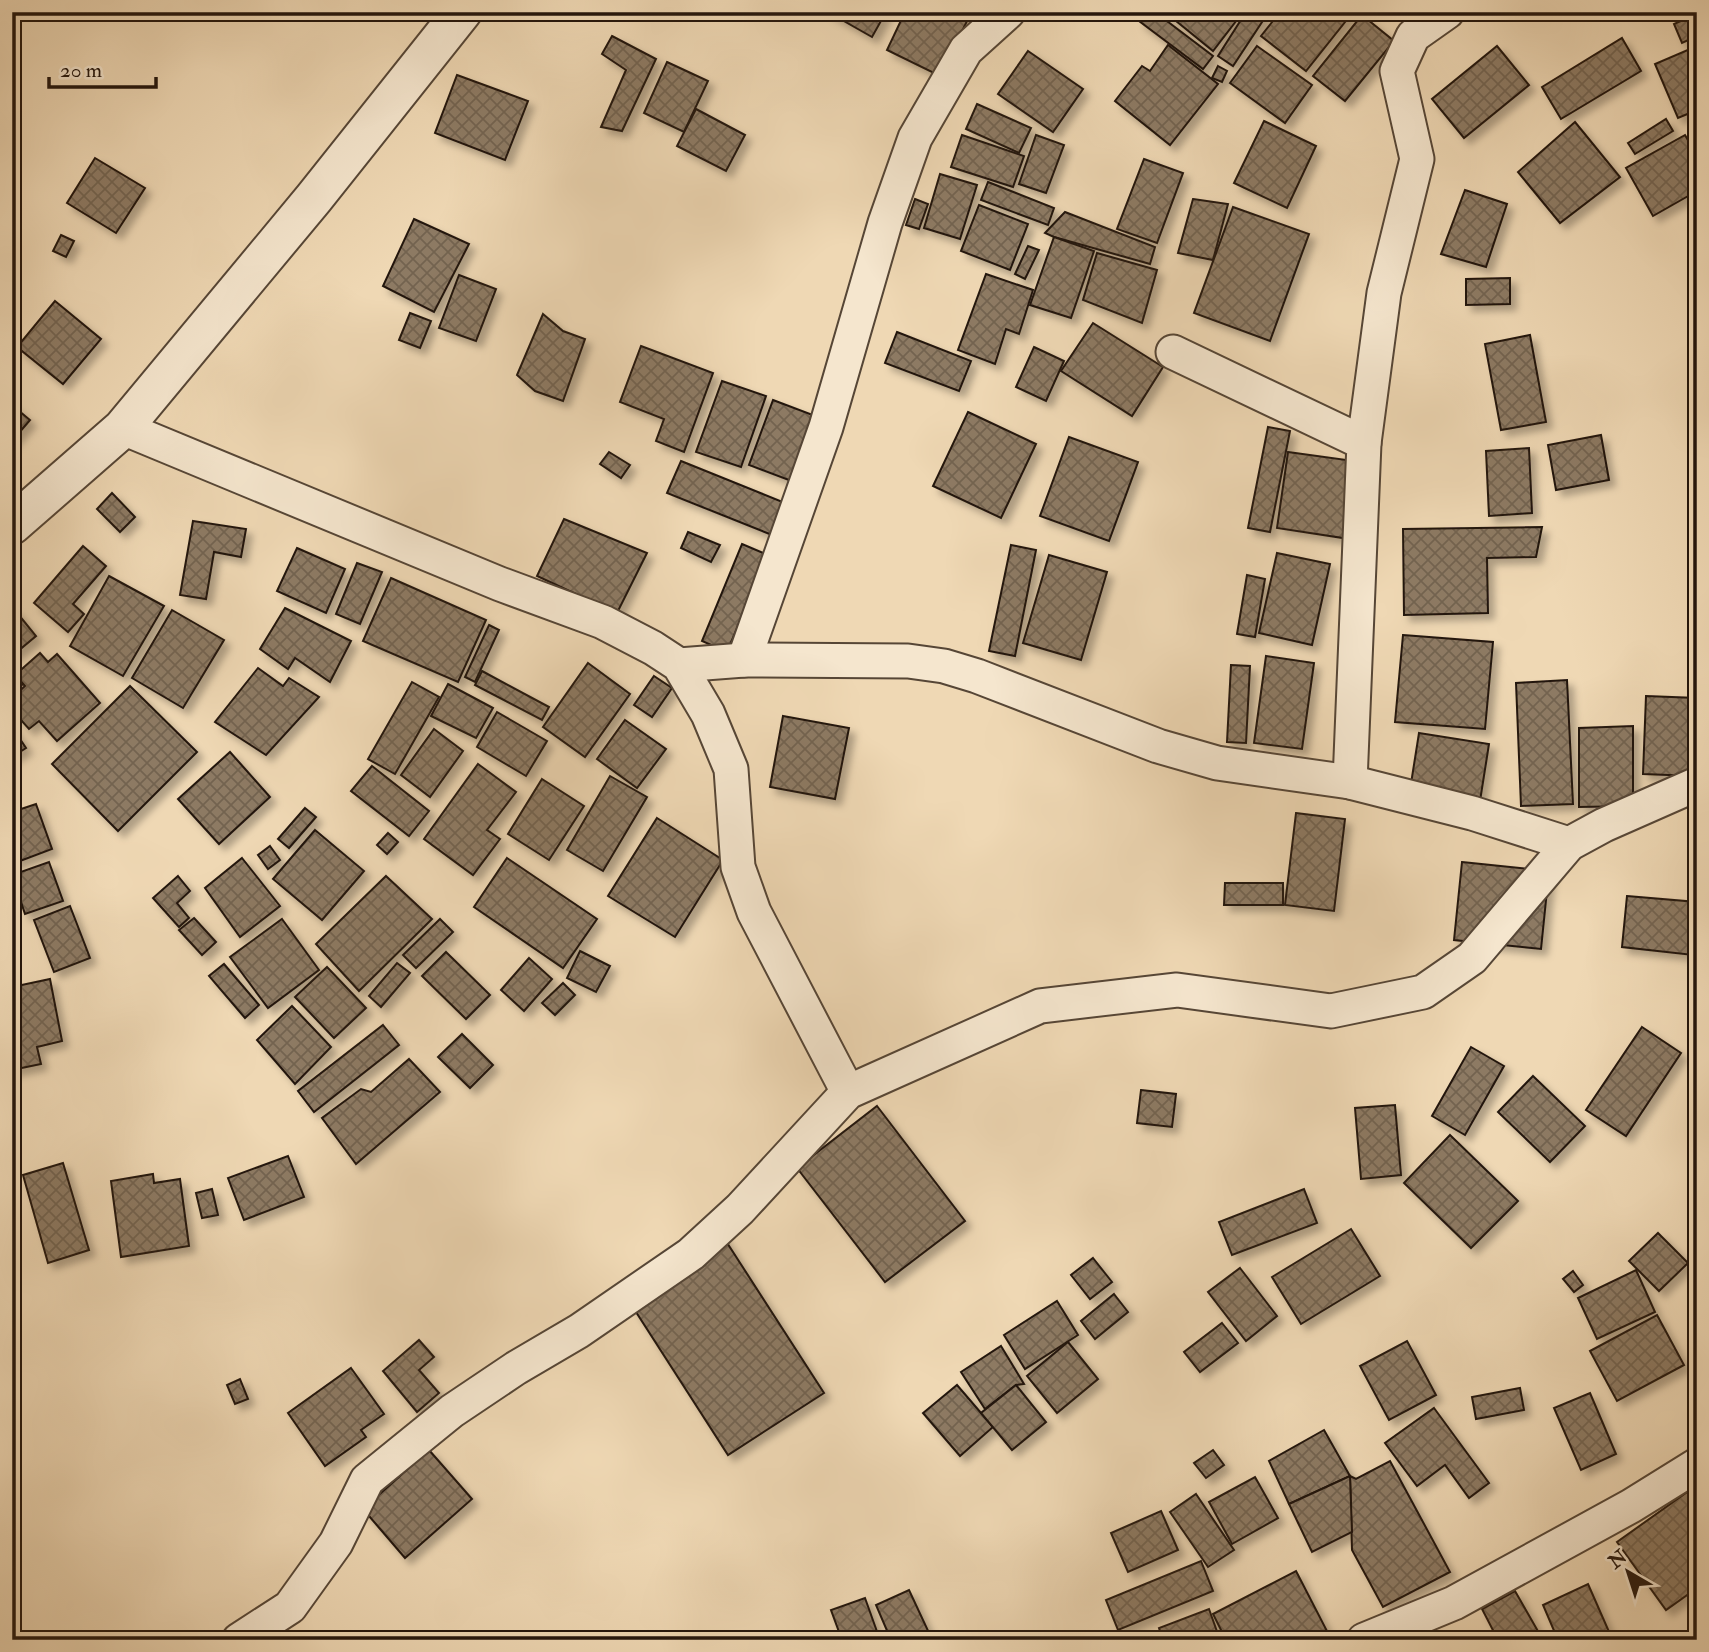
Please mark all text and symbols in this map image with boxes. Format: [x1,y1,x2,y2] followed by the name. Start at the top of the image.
[49,46,156,90] scale bar
[60,57,102,84] text: 20 m
[1594,1536,1664,1606] north arrow
[1603,1544,1633,1575] text: N

